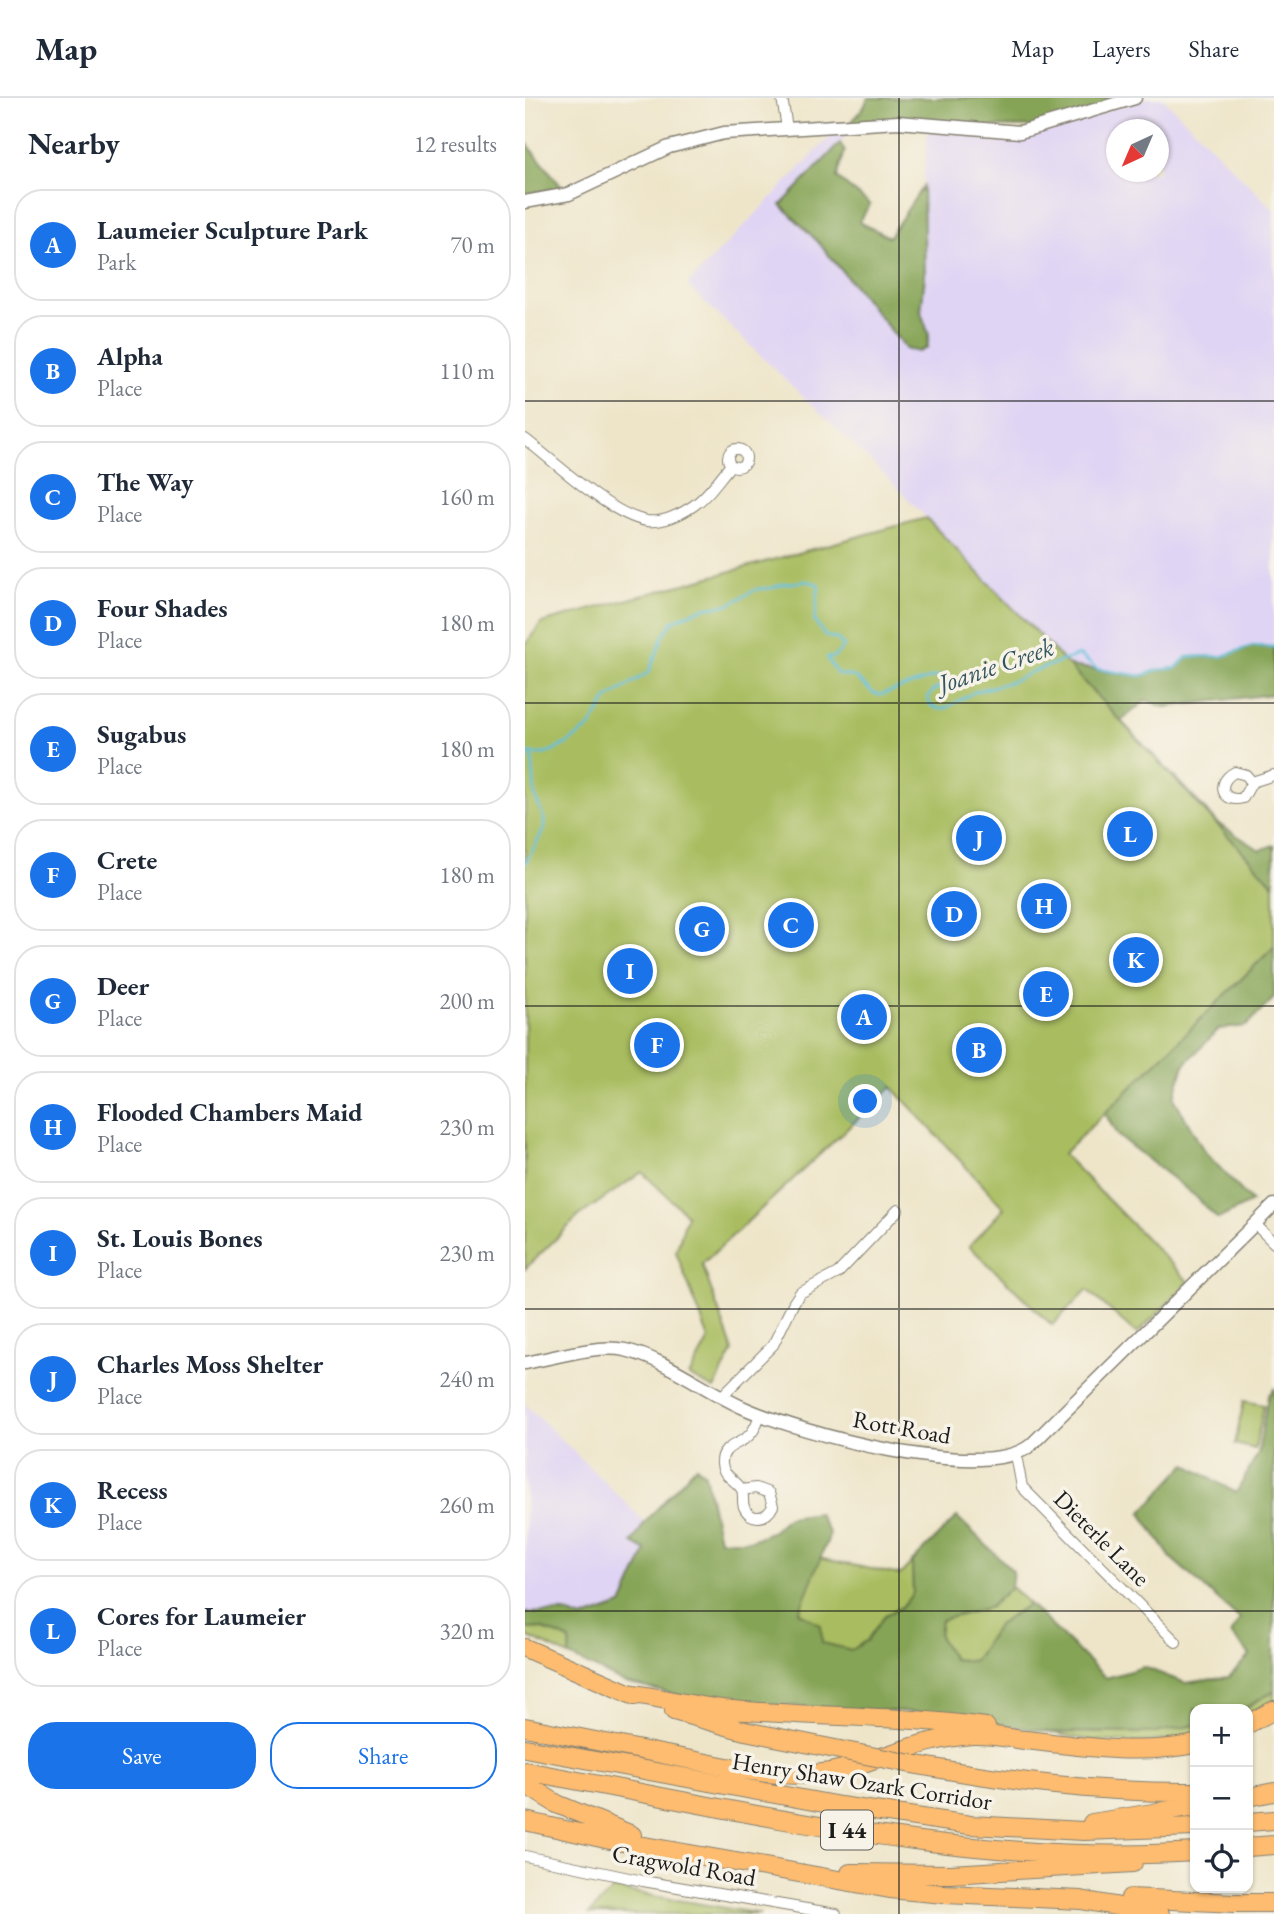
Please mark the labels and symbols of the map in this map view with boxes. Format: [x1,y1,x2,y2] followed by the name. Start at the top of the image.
[1106,119,1169,182] north arrow
[929,629,1058,702] water label: Joanie Creek
[1107,808,1153,860] pin: L
[956,812,1002,864] pin: J
[1021,880,1067,932] pin: H
[931,888,977,940] pin: D
[768,899,814,951] pin: C
[679,903,725,955] pin: G
[1113,934,1159,986] pin: K
[607,945,653,997] pin: I
[1023,968,1069,1020] pin: E
[841,991,887,1043] pin: A
[634,1019,680,1071] pin: F
[956,1024,1002,1076] pin: B
[848,1084,882,1118] your location
[851,1403,954,1451] street label: Rott Road
[1047,1483,1157,1593] street label: Dieterle Lane
[730,1745,994,1817] street label: Henry Shaw Ozark Corridor
[821,1810,873,1849] road number: I 44
[610,1837,759,1893] street label: Cragwold Road

